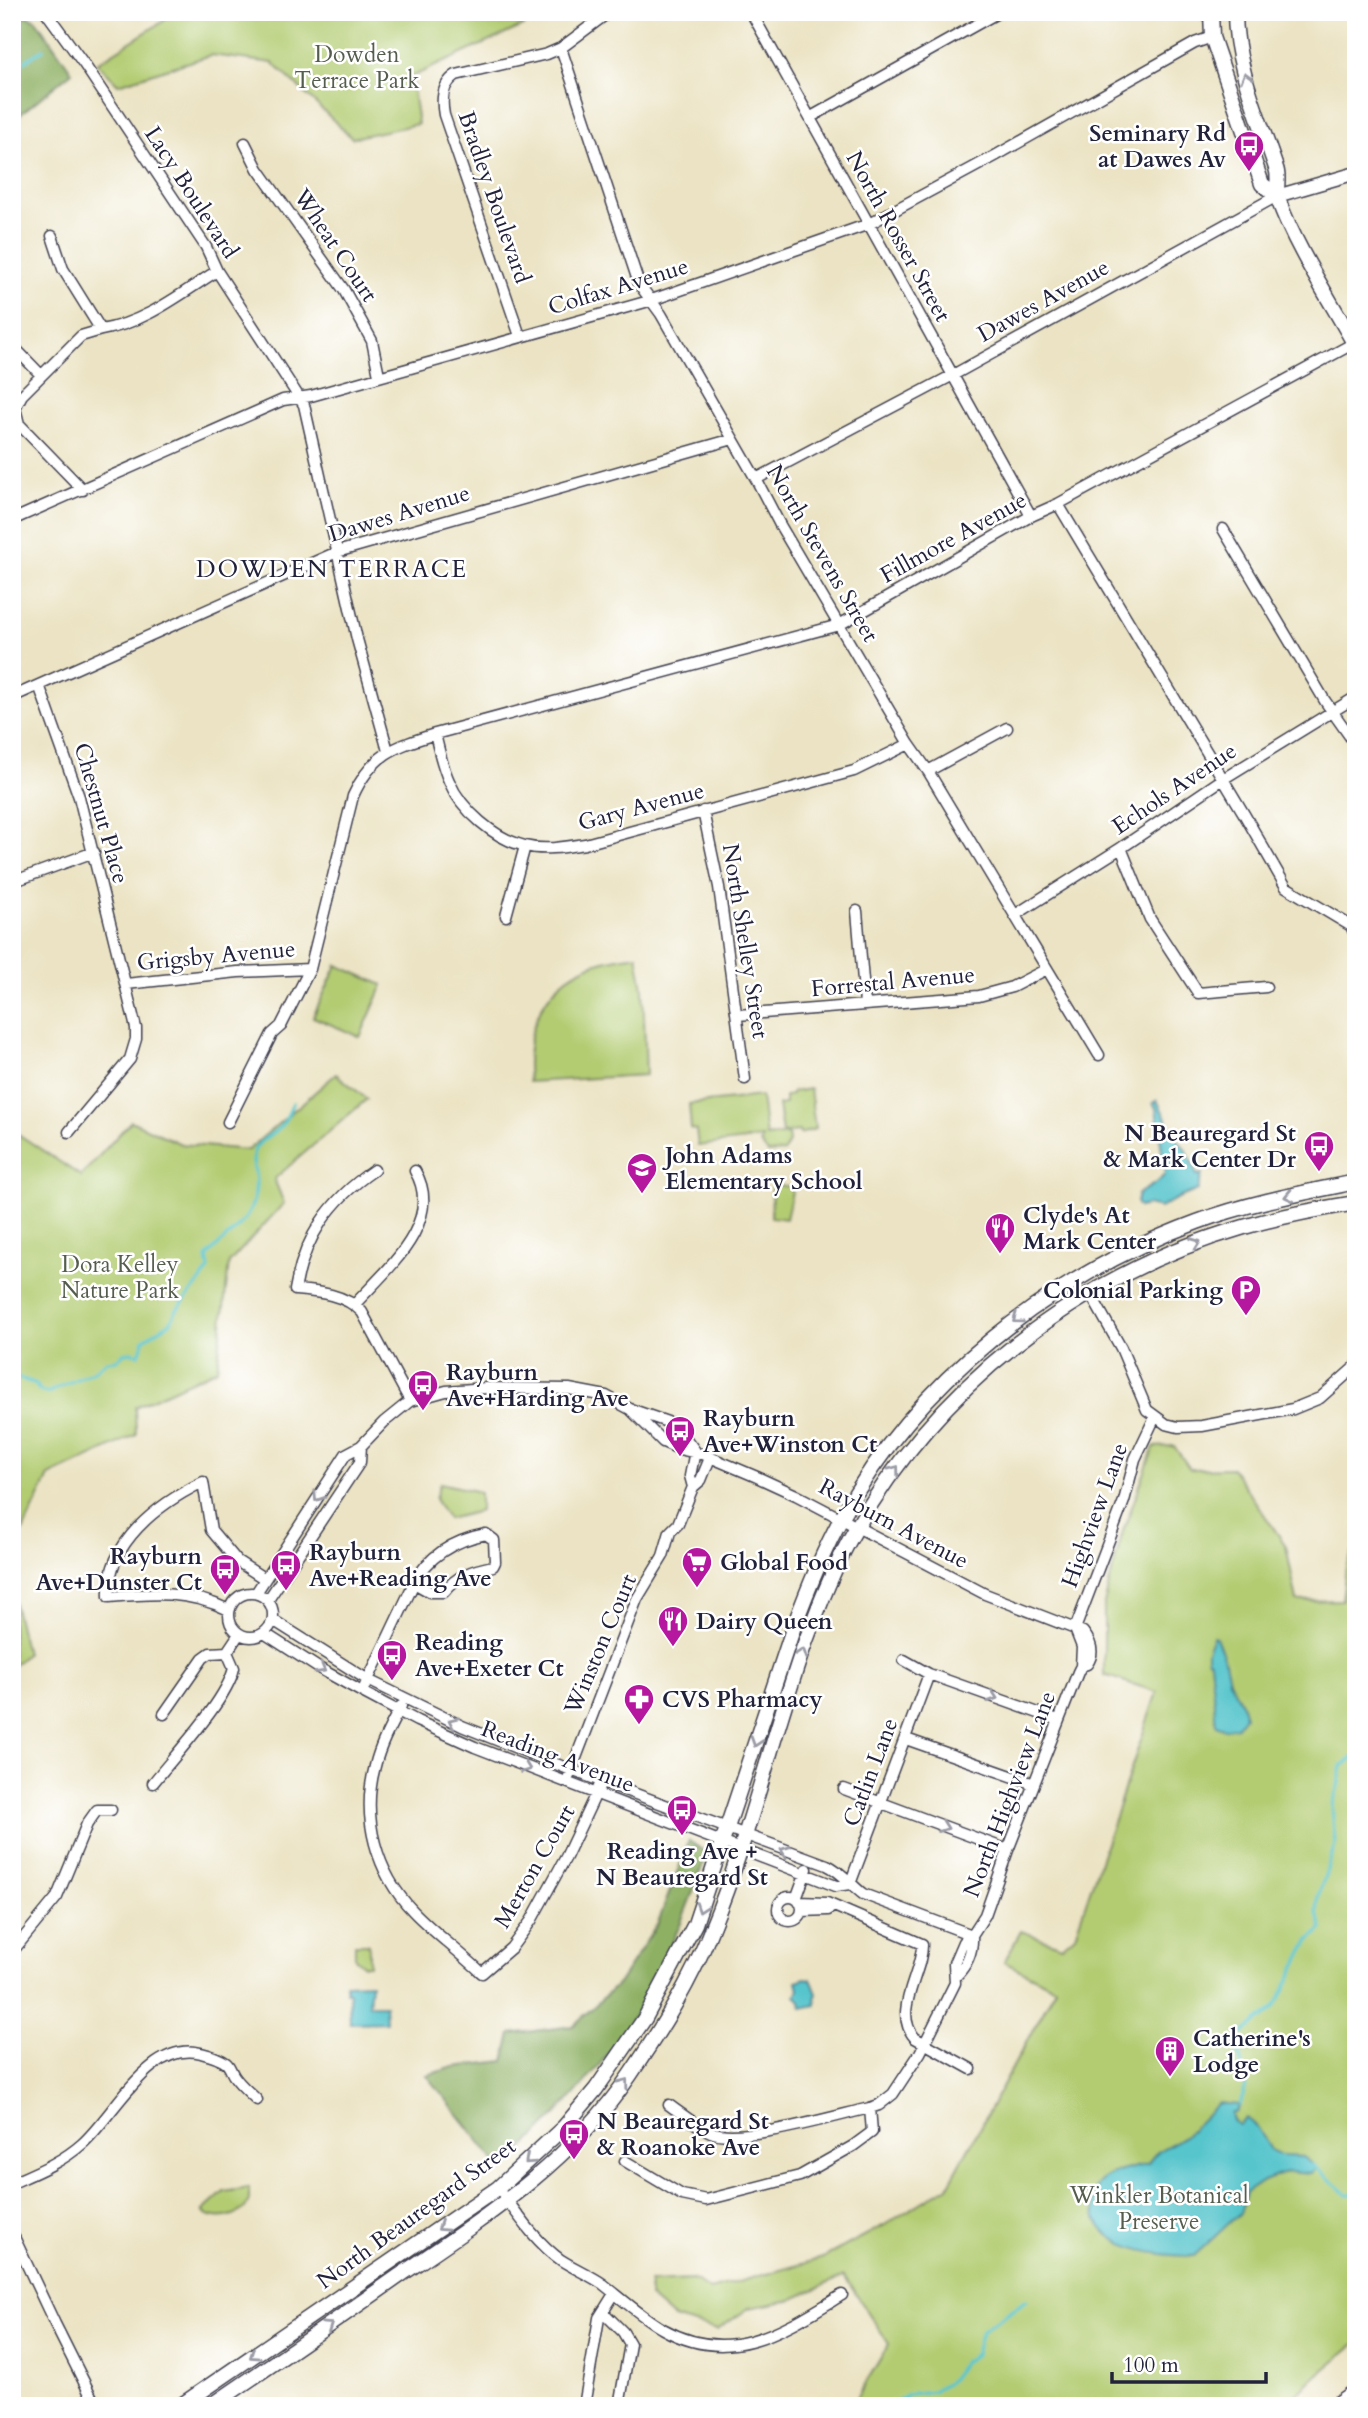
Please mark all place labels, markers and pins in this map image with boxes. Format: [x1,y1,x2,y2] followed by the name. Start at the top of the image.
[1089,118,1226,175] place label: Seminary Rd at Dawes Av
[1232,129,1266,173] bus stop icon: Seminary Rd at Dawes Av
[1104,1118,1297,1175] place label: N Beauregard St & Mark Center Dr
[1302,1129,1336,1173] bus stop icon: N Beauregard St & Mark Center Dr
[662,1140,863,1197] place label: John Adams Elementary School
[625,1151,659,1195] school or university icon: John Adams Elementary School
[1023,1200,1157,1257] place label: Clyde's At Mark Center
[983,1211,1017,1255] restaurant icon: Clyde's At Mark Center
[1229,1273,1263,1317] parking icon: Colonial Parking
[1043,1275,1223,1306] place label: Colonial Parking
[446,1357,629,1414] place label: Rayburn Ave+Harding Ave
[406,1368,440,1412] bus stop icon: Rayburn Ave+Harding Ave
[703,1403,877,1460] place label: Rayburn Ave+Winston Ct
[663,1414,697,1458] bus stop icon: Rayburn Ave+Winston Ct
[309,1537,492,1594] place label: Rayburn Ave+Reading Ave
[36,1541,202,1598] place label: Rayburn Ave+Dunster Ct
[680,1545,714,1589] supermarket icon: Global Food
[720,1547,848,1578] place label: Global Food
[269,1548,303,1592] bus stop icon: Rayburn Ave+Reading Ave
[208,1552,242,1596] bus stop icon: Rayburn Ave+Dunster Ct
[656,1604,690,1648] restaurant icon: Dairy Queen
[696,1606,833,1637] place label: Dairy Queen
[415,1627,564,1684] place label: Reading Ave+Exeter Ct
[375,1638,409,1682] bus stop icon: Reading Ave+Exeter Ct
[622,1682,656,1726] pharmacy icon: CVS Pharmacy
[662,1684,823,1715] place label: CVS Pharmacy
[665,1793,699,1837] bus stop icon: Reading Ave + N Beauregard St
[596,1836,768,1893] place label: Reading Ave + N Beauregard St
[1193,2023,1311,2080] place label: Catherine's Lodge
[1153,2034,1187,2078] building icon: Catherine's Lodge
[597,2106,769,2163] place label: N Beauregard St & Roanoke Ave
[557,2117,591,2161] bus stop icon: N Beauregard St & Roanoke Ave

